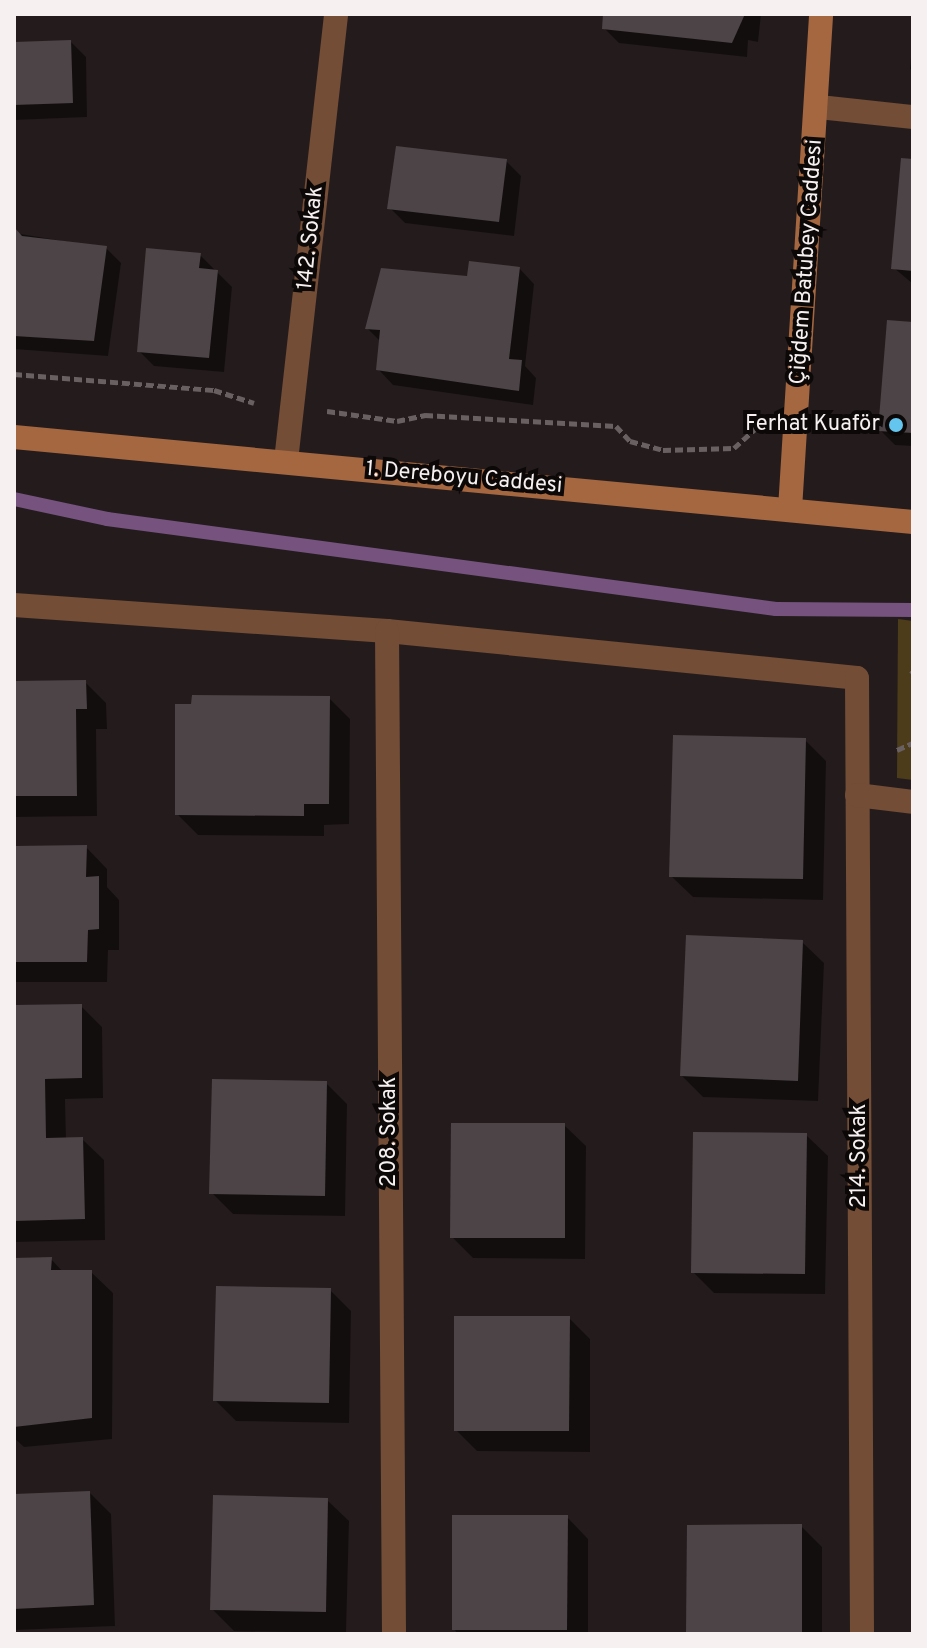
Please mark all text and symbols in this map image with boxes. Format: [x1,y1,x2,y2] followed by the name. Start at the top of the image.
[785,138,829,386] street label: Çiğdem Batubey Caddesi
[292,185,330,291] street label: 142. Sokak
[745,412,880,438] place label: Ferhat Kuaför
[887,416,905,434] marker: Ferhat Kuaför
[365,456,563,500] street label: 1. Dereboyu Caddesi
[377,1077,403,1187] street label: 208. Sokak
[847,1104,873,1208] street label: 214. Sokak

